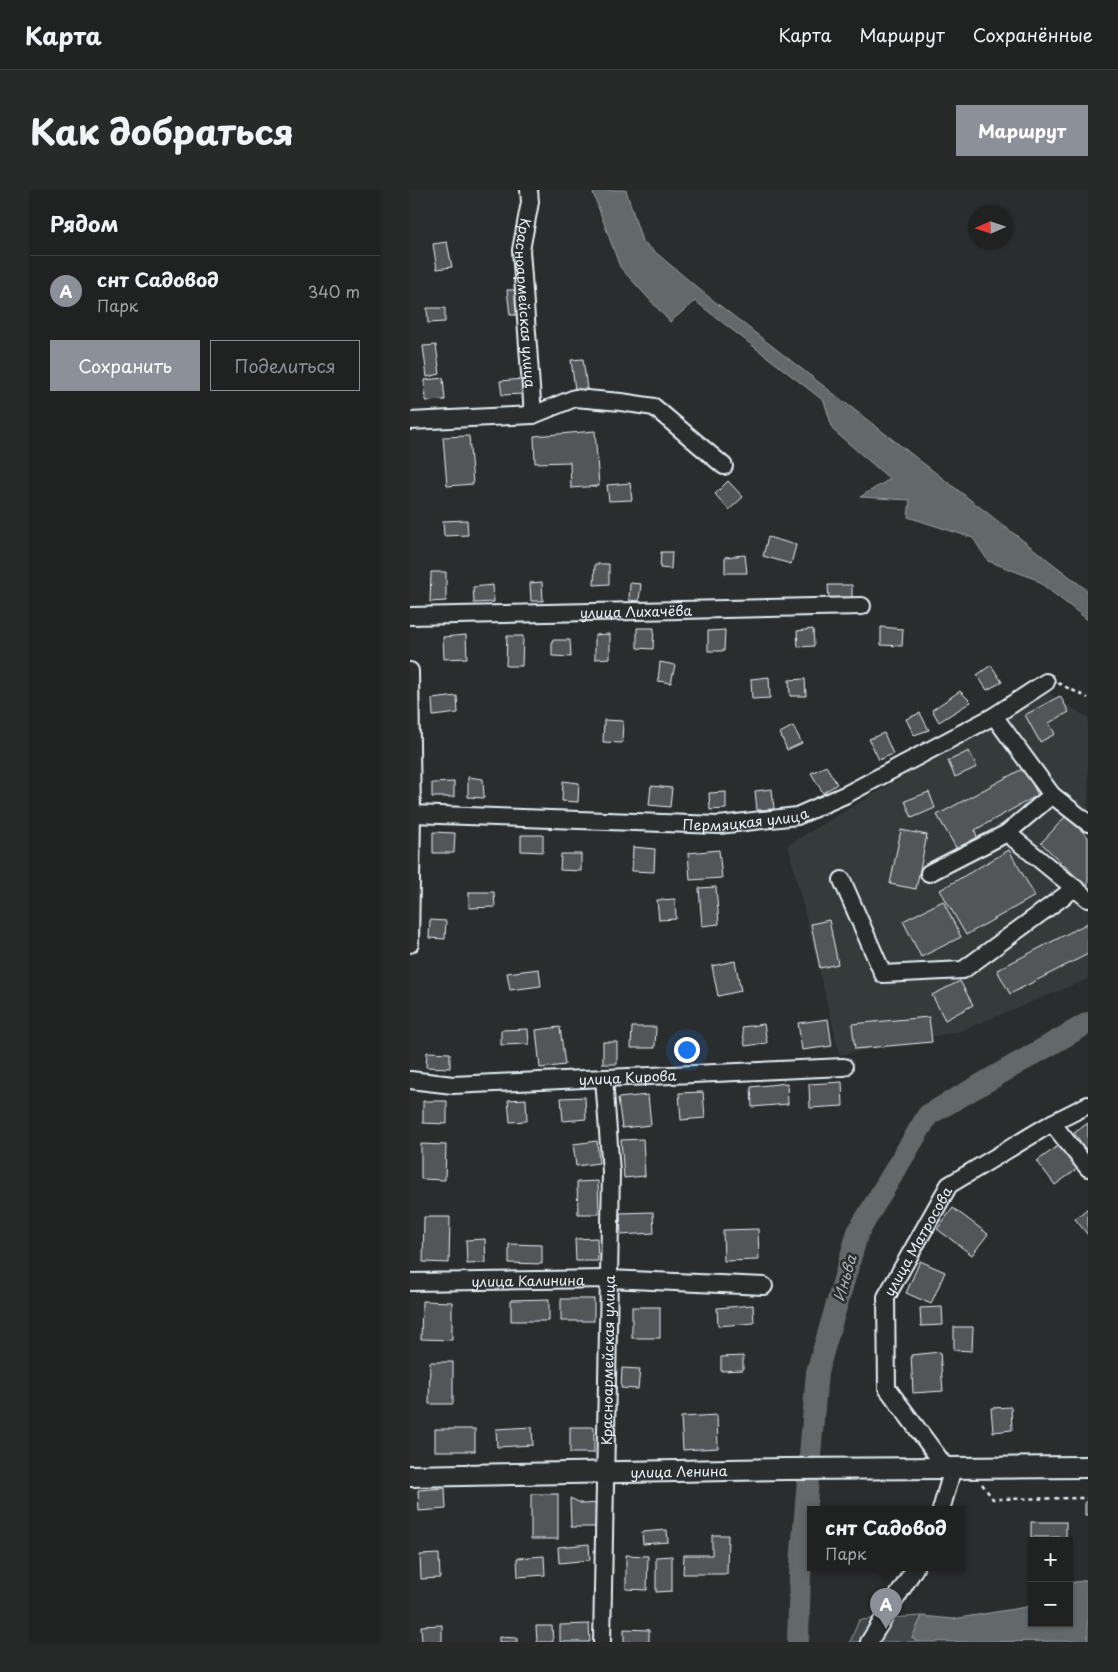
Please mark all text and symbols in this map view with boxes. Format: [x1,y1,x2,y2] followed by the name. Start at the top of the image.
[25,17,102,53] text: Карта
[779,21,831,48] text: Карта
[859,21,945,48] text: Маршрут
[973,21,1093,48] text: Сохранённые
[30,104,294,157] text: Как добраться
[956,105,1088,156] button: Маршрут
[968,205,1013,250] north arrow
[50,207,118,239] text: Рядом
[511,217,542,389] street label: Красноармейская улица
[97,265,219,293] text: снт Садовод
[60,279,72,303] text: A
[308,279,360,303] text: 340 m
[97,293,138,317] text: Парк
[50,340,200,391] button: Сохранить
[210,340,360,391] button: Поделиться
[580,599,693,623] street label: улица Лихачёва
[682,802,812,836] street label: Пермяцкая улица
[674,1037,700,1063] your location
[578,1064,677,1090] street label: улица Кирова
[878,1182,957,1300] street label: улица Матросова
[826,1251,862,1304] water label: Иньва
[471,1269,585,1292] street label: улица Калинина
[595,1275,620,1445] street label: Красноармейская улица
[630,1460,728,1482] street label: улица Ленина
[807,1506,965,1571] popup
[825,1513,947,1541] text: снт Садовод
[1028,1537,1073,1627] map controls
[1028,1537,1073,1582] button: +
[825,1541,867,1565] text: Парк
[1028,1582,1073,1627] button: −
[870,1588,902,1629] pin: A

